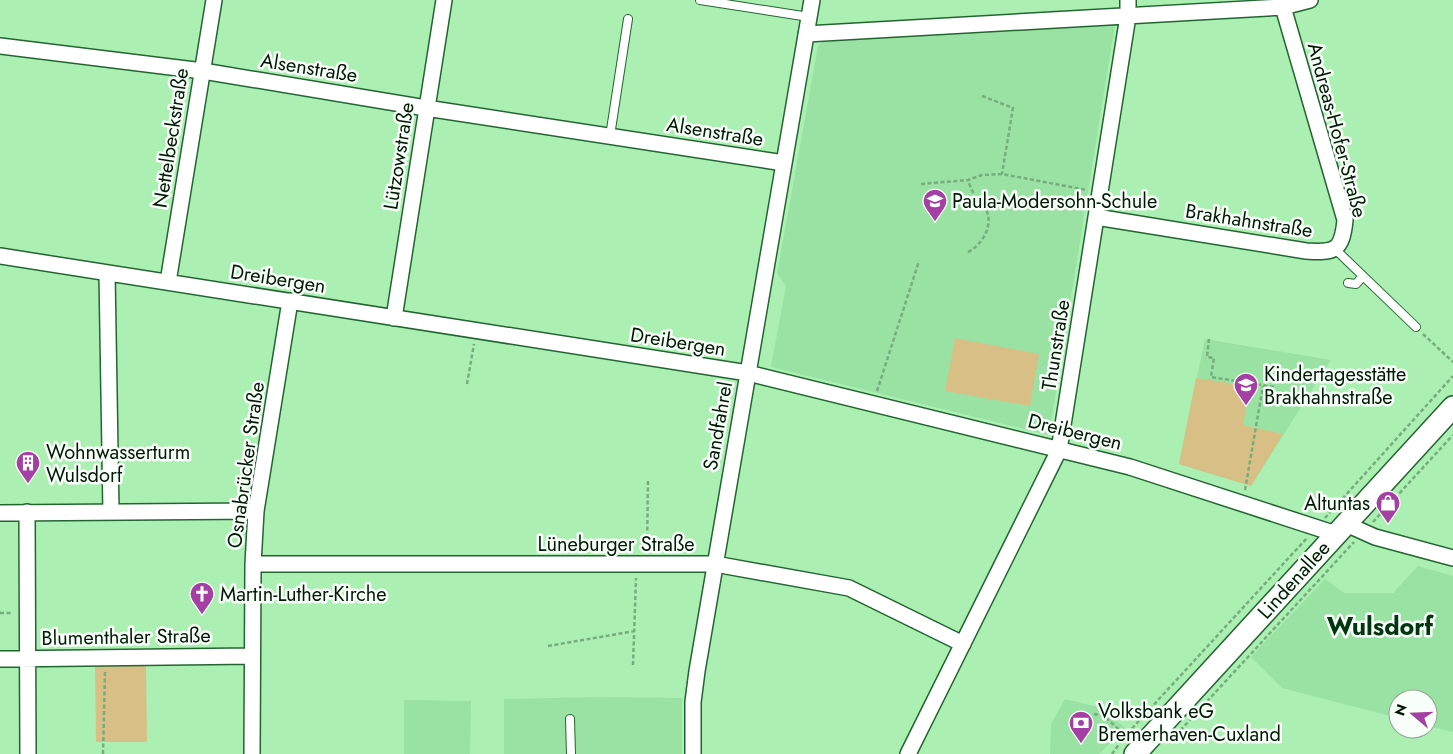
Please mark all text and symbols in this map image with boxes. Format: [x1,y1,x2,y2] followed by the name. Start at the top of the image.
[1300,39,1374,221] street label: Andreas-Hofer-Straße
[259,46,359,90] street label: Alsenstraße
[146,66,196,210] street label: Nettelbeckstraße
[376,100,422,212] street label: Lützowstraße
[665,110,765,154] street label: Alsenstraße
[952,187,1157,216] place label: Paula-Modersohn-Schule
[922,188,948,222] school or university icon: Paula-Modersohn-Schule
[1183,197,1315,245] street label: Brakhahnstraße
[228,257,328,301] street label: Dreibergen
[1035,297,1077,393] street label: Thunstraße
[628,320,728,364] street label: Dreibergen
[1264,360,1406,412] place label: Kindertagesstätte Brakhahnstraße
[1233,372,1259,406] school or university icon: Kindertagesstätte Brakhahnstraße
[696,379,740,473] street label: Sandfahrel
[220,380,272,550] street label: Osnabrücker Straße
[1025,406,1125,458] street label: Dreibergen
[46,438,190,490] place label: Wohnwasserturm Wulsdorf
[15,450,41,484] building icon: Wohnwasserturm Wulsdorf
[1304,489,1370,518] place label: Altuntas
[1375,490,1401,524] shop icon: Altuntas
[537,530,695,559] street label: Lüneburger Straße
[1251,535,1337,625] street label: Lindenallee
[220,580,387,609] place label: Martin-Luther-Kirche
[189,581,215,615] church icon: Martin-Luther-Kirche
[1327,608,1435,644] district label: Wulsdorf
[41,621,211,653] street label: Blumenthaler Straße
[1388,689,1438,739] north arrow
[1098,697,1281,749] place label: Volksbank eG Bremerhaven-Cuxland
[1389,701,1412,718] text: N
[1068,710,1094,744] bank icon: Volksbank eG Bremerhaven-Cuxland

